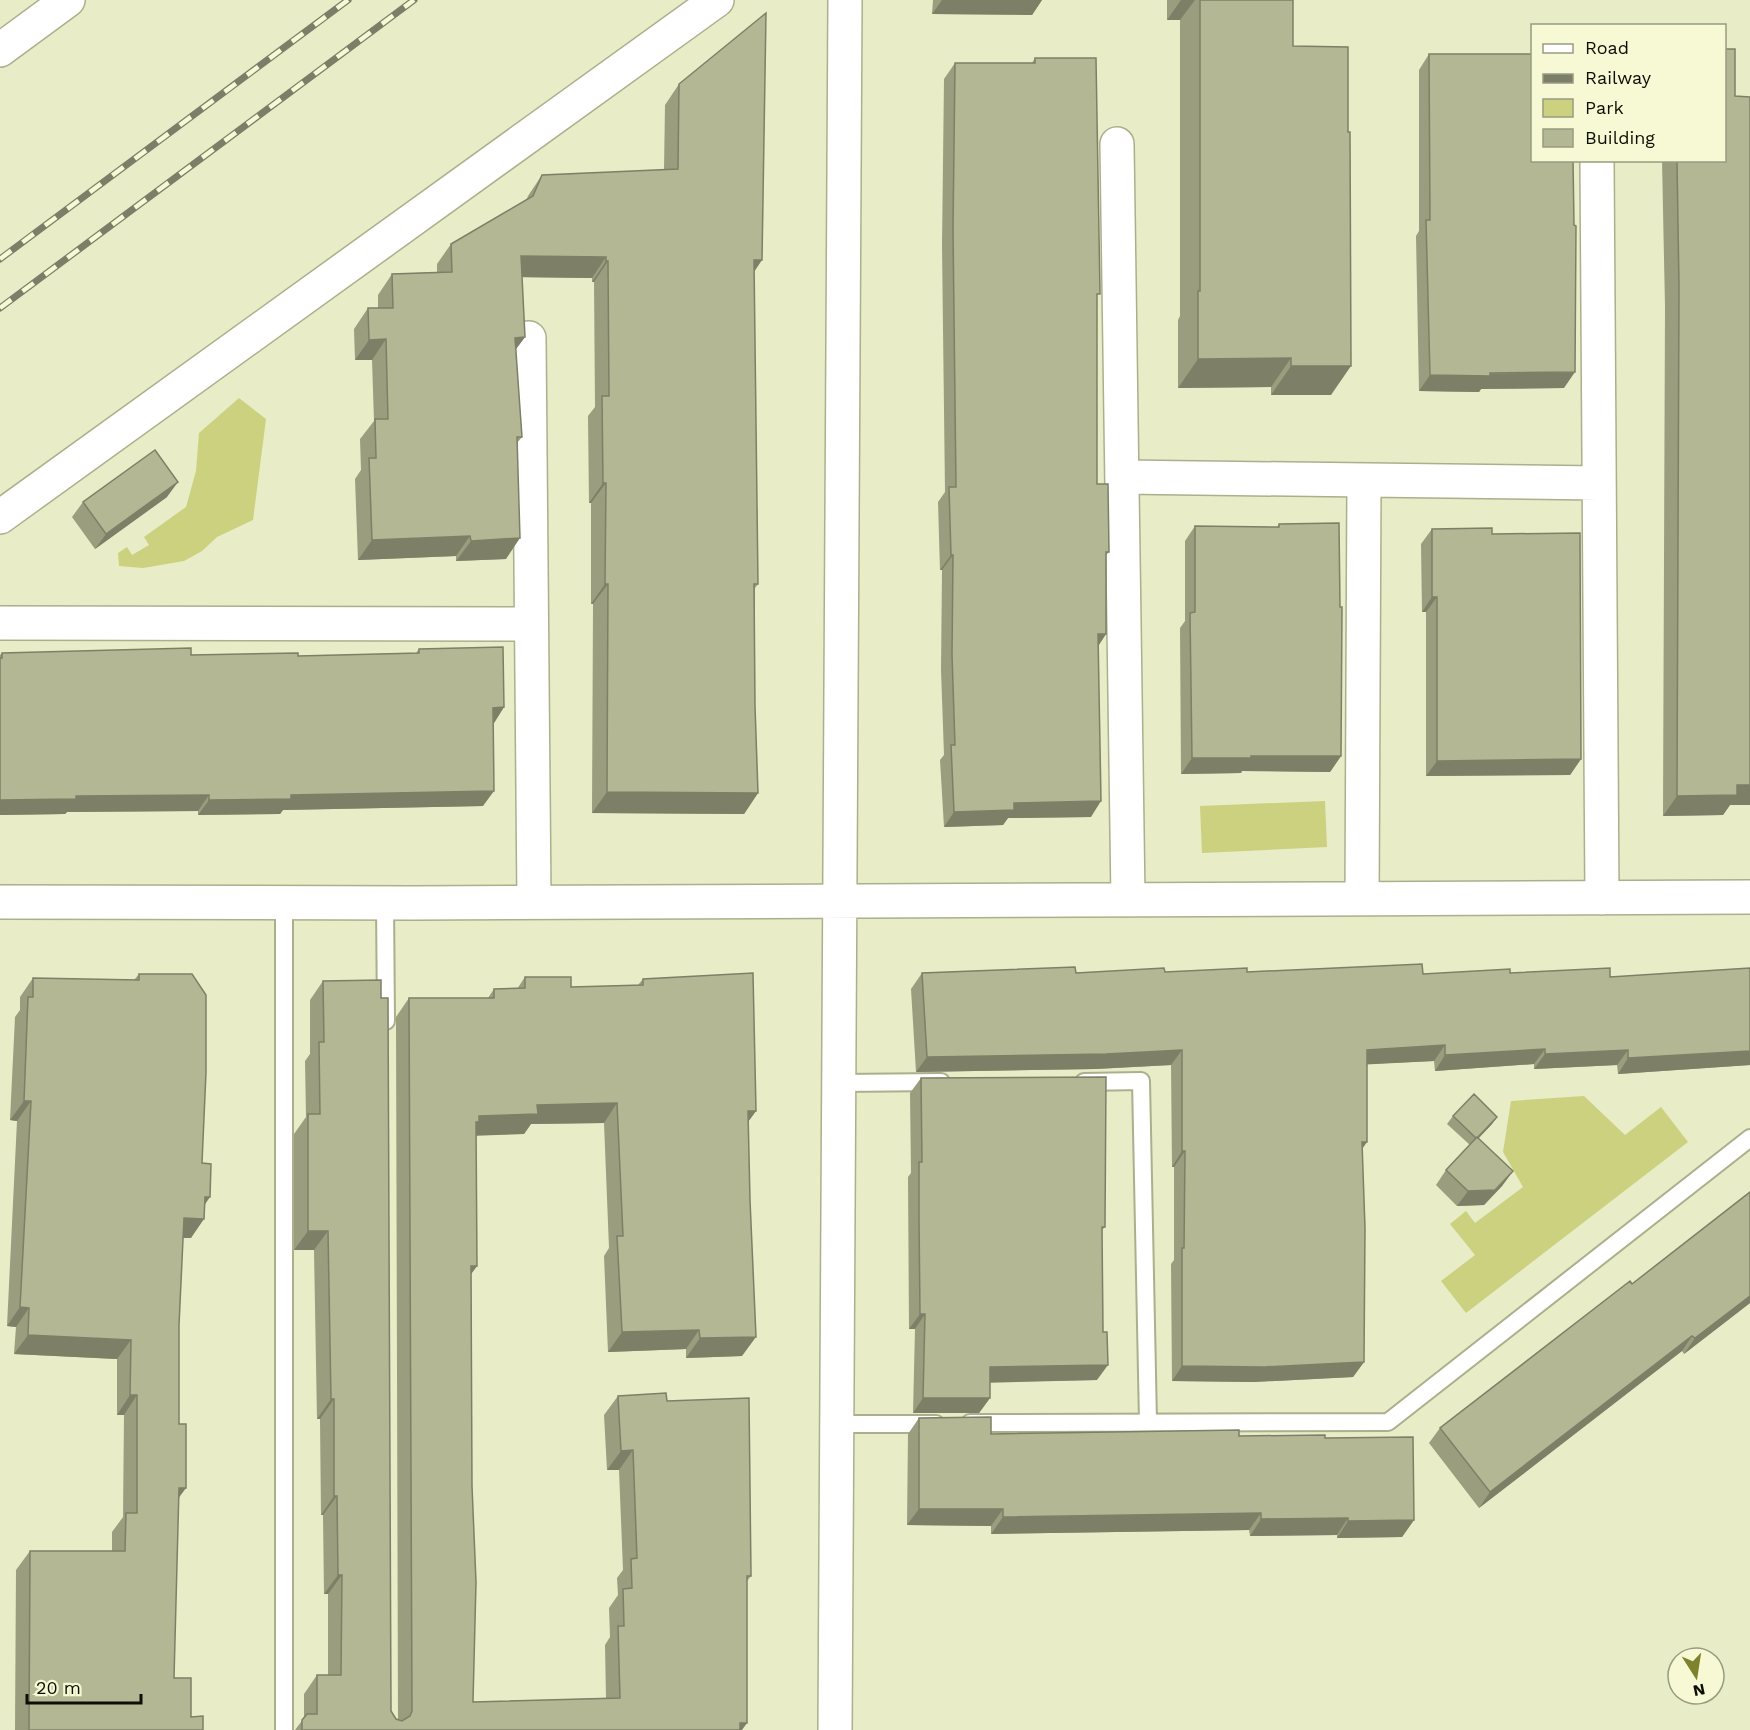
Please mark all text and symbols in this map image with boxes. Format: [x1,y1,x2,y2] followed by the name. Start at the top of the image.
[1531,24,1726,162] legend
[1585,37,1629,58] text: Road
[1585,67,1652,88] text: Railway
[1585,97,1624,118] text: Park
[1585,127,1655,148] text: Building
[1666,1646,1726,1706] north arrow
[27,1667,141,1705] scale bar
[36,1677,81,1698] text: 20 m
[1691,1680,1707,1701] text: N

